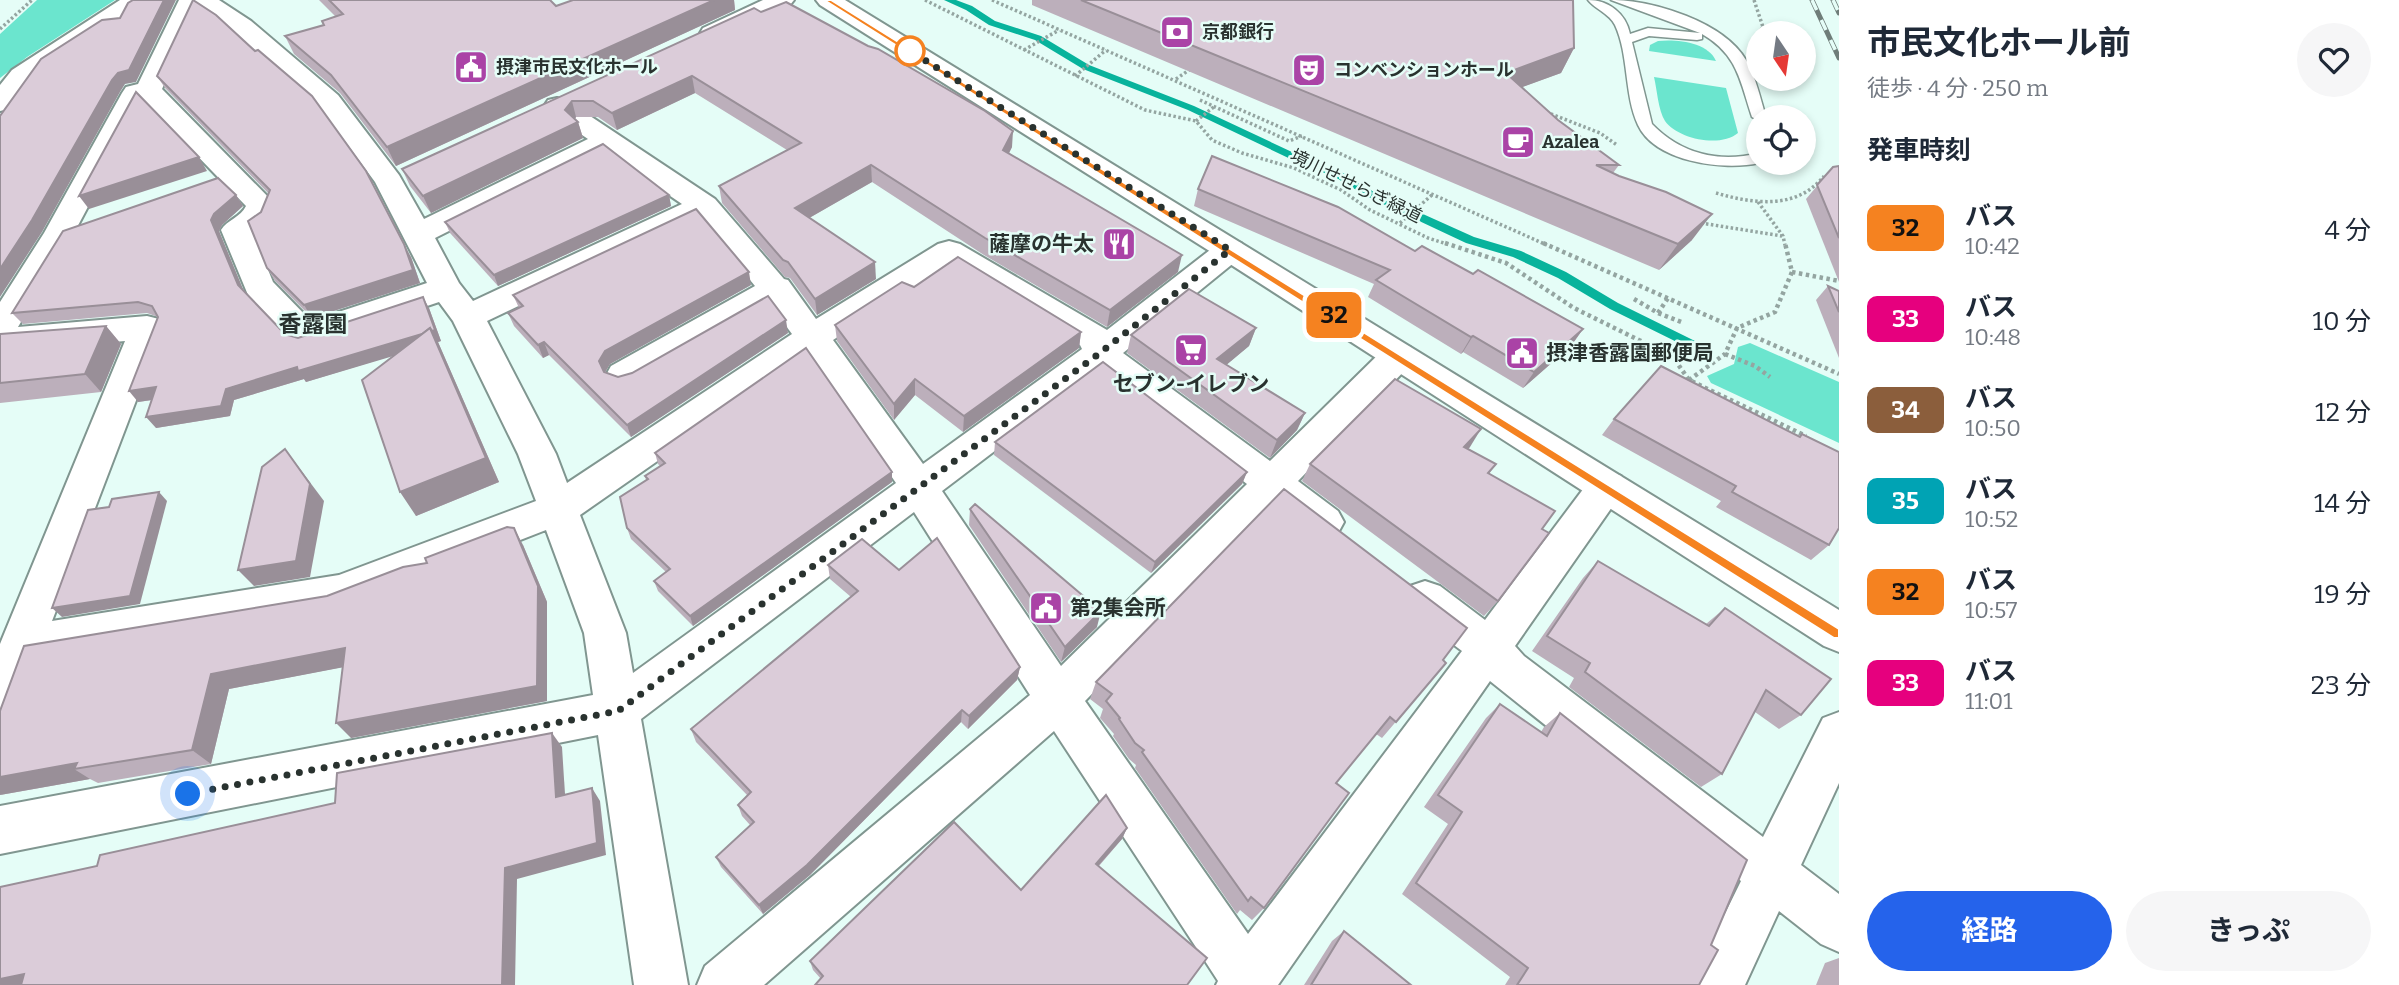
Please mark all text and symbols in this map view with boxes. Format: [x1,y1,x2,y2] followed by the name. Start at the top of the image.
[1158,13,1196,51] bank icon: 京都銀行
[1202,21,1274,43] place label: 京都銀行
[1746,21,1816,91] north arrow
[1746,21,1816,175] map controls
[1867,23,2131,63] text: 市民文化ホール前
[2297,23,2371,97] button: heart
[895,36,925,66] unlabelled marker
[452,48,490,86] public building icon: 摂津市民文化ホール
[1290,51,1328,89] theatre icon: コンベンションホール
[496,56,658,78] place label: 摂津市民文化ホール
[1334,59,1514,81] place label: コンベンションホール
[1867,74,2048,102] text: 徒歩 · 4 分 · 250 m
[1746,105,1816,175] button: locate
[1499,123,1537,161] cafe icon: Azalea
[1542,131,1599,153] place label: Azalea
[1867,135,1971,166] text: 発車時刻
[1286,145,1426,227] street label: 境川せせらぎ緑道
[1965,201,2017,232] text: バス
[1892,214,1919,242] text: 32
[2325,215,2371,246] text: 4 分
[1100,225,1138,263] restaurant icon: 薩摩の牛太
[989,231,1094,257] place label: 薩摩の牛太
[1965,232,2020,260] text: 10:42
[1302,292,1366,338] line badge: 32
[1965,292,2017,323] text: バス
[1320,301,1348,329] text: 32
[1892,305,1919,333] text: 33
[2313,306,2371,337] text: 10 分
[279,310,348,338] district label: 香露園
[1965,323,2021,351] text: 10:48
[1172,331,1210,369] supermarket icon: セブン-イレブン
[1503,334,1541,372] public building icon: 摂津香露園郵便局
[1546,340,1714,366] place label: 摂津香露園郵便局
[1113,371,1269,397] place label: セブン-イレブン
[1965,383,2017,414] text: バス
[1891,396,1920,424] text: 34
[2315,397,2371,428] text: 12 分
[1965,414,2021,442] text: 10:50
[1965,474,2017,505] text: バス
[1892,487,1919,515] text: 35
[2314,488,2371,519] text: 14 分
[1965,505,2018,533] text: 10:52
[1965,565,2017,596] text: バス
[1892,578,1919,606] text: 32
[2314,579,2371,610] text: 19 分
[1027,589,1065,627] public building icon: 第2集会所
[1070,595,1166,621] place label: 第2集会所
[1965,596,2017,624] text: 10:57
[1965,656,2017,687] text: バス
[1892,669,1919,697] text: 33
[2311,670,2371,701] text: 23 分
[1965,687,2013,715] text: 11:01
[170,776,205,811] your location
[1867,891,2112,971] button: 経路
[2126,891,2371,971] button: きっぷ

